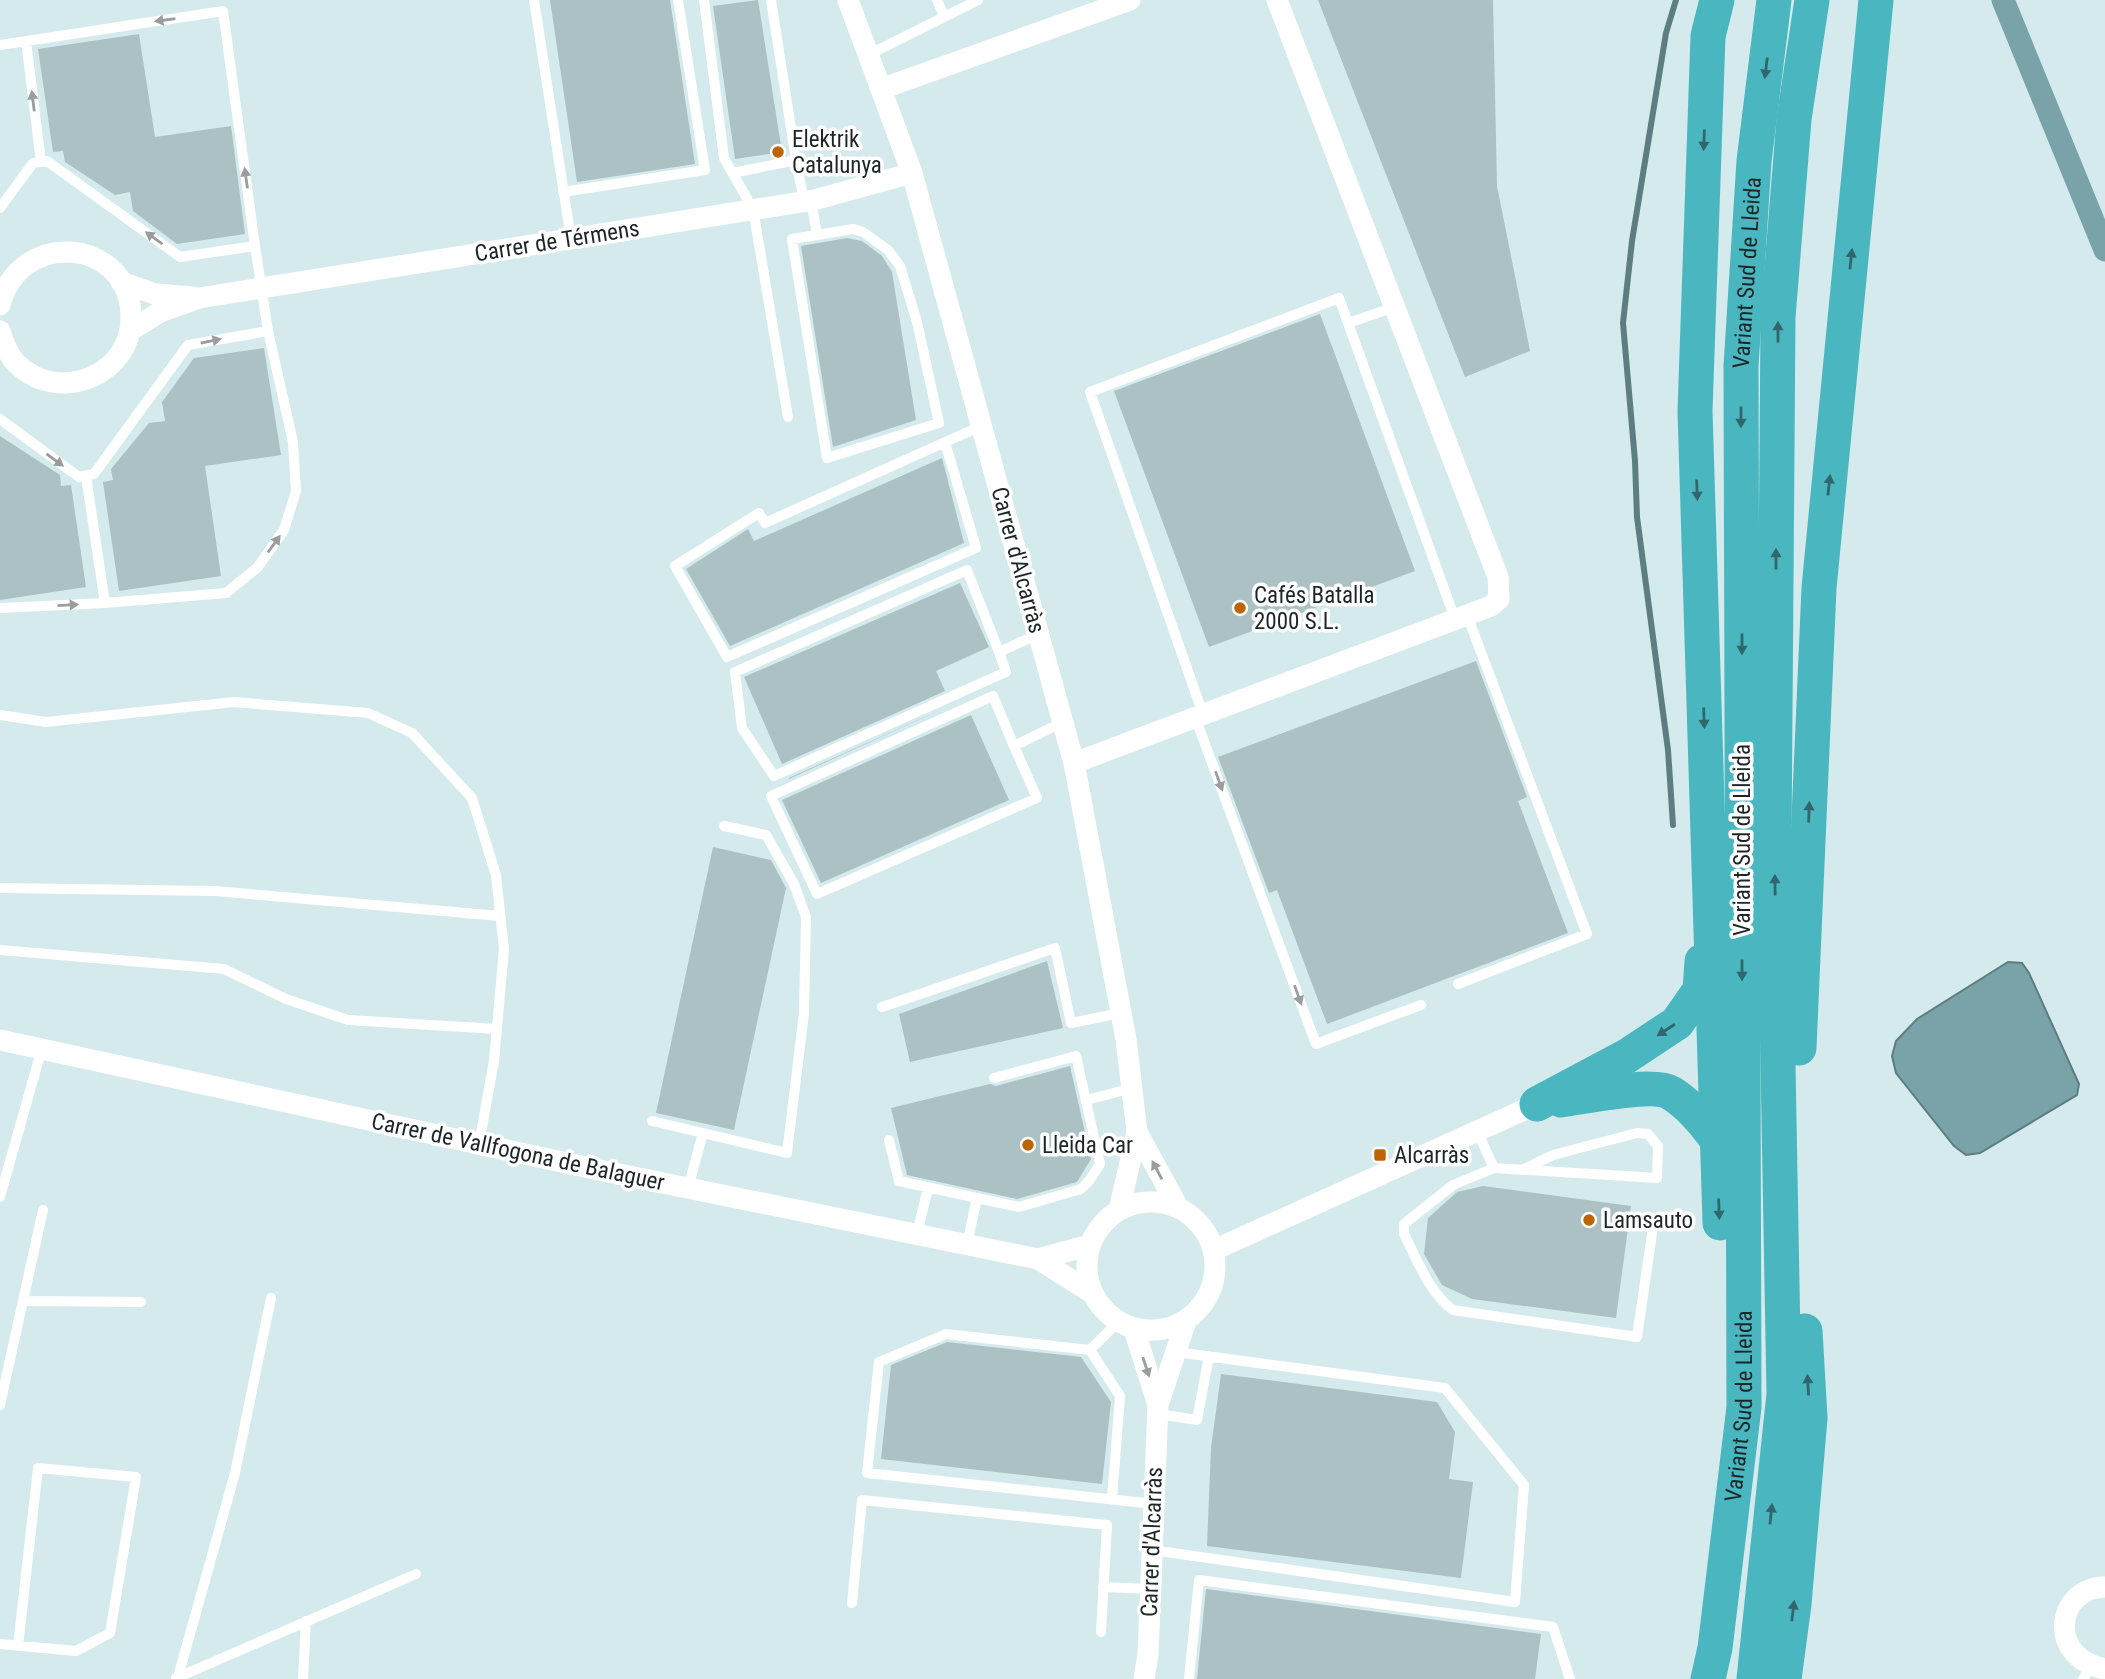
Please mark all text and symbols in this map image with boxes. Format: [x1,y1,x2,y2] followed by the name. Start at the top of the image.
[153,15,175,26] one-way arrow
[1760,57,1771,79] one-way arrow
[28,90,39,112] one-way arrow
[792,126,882,179] place label: Elektrik Catalunya
[1698,130,1710,152] one-way arrow
[770,144,786,160] marker: Elektrik Catalunya
[240,167,251,189] one-way arrow
[1727,176,1766,369] street label: Variant Sud de Lleida
[473,215,641,267] street label: Carrer de Térmens
[145,231,163,245] one-way arrow
[1846,248,1857,270] one-way arrow
[1772,321,1784,343] one-way arrow
[200,336,222,347] one-way arrow
[1735,406,1747,428] one-way arrow
[46,452,64,466] one-way arrow
[1824,474,1835,496] one-way arrow
[1692,479,1703,501] one-way arrow
[986,484,1050,636] street label: Carrer d'Alcarràs
[267,535,281,553] one-way arrow
[1770,548,1782,570] one-way arrow
[1254,582,1375,635] place label: Cafés Batalla 2000 S.L.
[57,599,79,610] one-way arrow
[1232,600,1248,616] marker: Cafés Batalla 2000 S.L.
[1736,633,1748,655] one-way arrow
[1699,707,1710,729] one-way arrow
[1729,744,1756,936] street label: Variant Sud de Lleida
[1214,771,1225,792] one-way arrow
[1804,801,1815,823] one-way arrow
[1769,874,1780,896] one-way arrow
[1736,959,1748,981] one-way arrow
[1292,984,1303,1005] one-way arrow
[1656,1024,1676,1037] one-way arrow
[369,1108,667,1196] street label: Carrer de Vallfogona de Balaguer
[1042,1132,1133,1159] place label: Lleida Car
[1020,1137,1036,1153] marker: Lleida Car
[1394,1142,1469,1169] place label: Alcarràs
[1372,1147,1388,1163] marker: Alcarràs
[1152,1160,1163,1180] one-way arrow
[1714,1198,1725,1220] one-way arrow
[1603,1207,1693,1234] place label: Lamsauto
[1581,1212,1597,1228] marker: Lamsauto
[1719,1310,1758,1503] street label: Variant Sud de Lleida
[1141,1357,1151,1378] one-way arrow
[1803,1373,1814,1395] one-way arrow
[1136,1466,1168,1618] street label: Carrer d'Alcarràs
[1766,1502,1777,1524] one-way arrow
[1788,1600,1799,1622] one-way arrow

